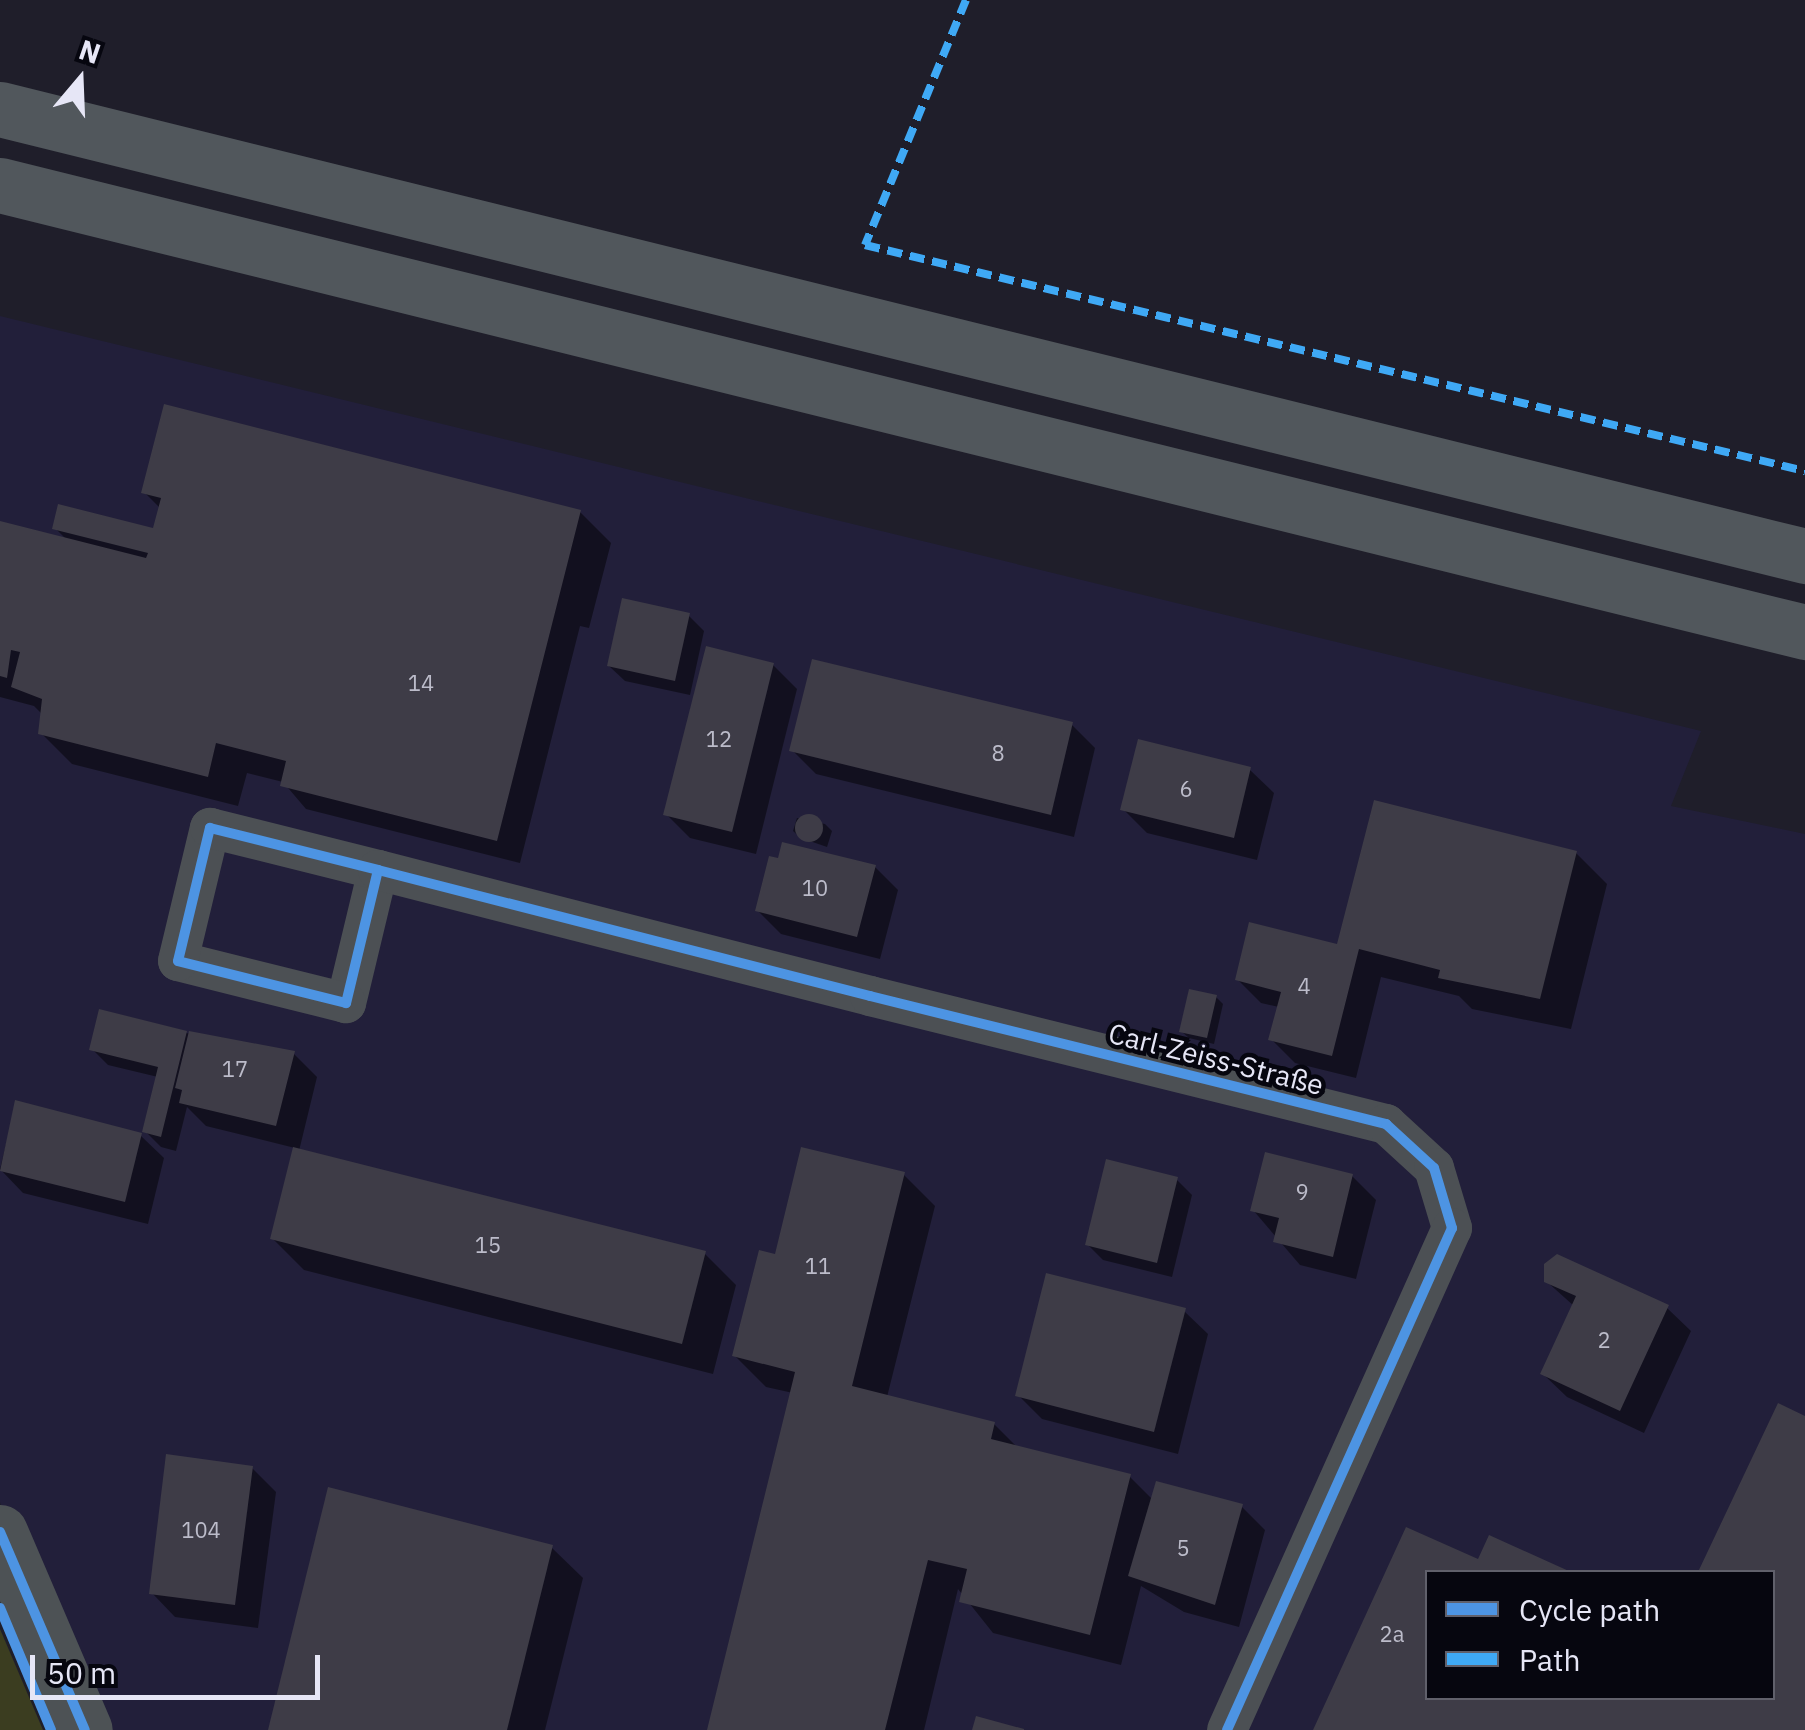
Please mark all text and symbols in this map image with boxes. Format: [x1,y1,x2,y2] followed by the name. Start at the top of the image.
[30,30,130,130] north arrow
[74,30,106,72] text: N
[408,670,434,696] house number: 14
[706,726,732,752] house number: 12
[991,740,1005,766] house number: 8
[1179,776,1193,802] house number: 6
[802,875,828,901] house number: 10
[1297,973,1311,999] house number: 4
[1105,1016,1327,1102] street label: Carl-Zeiss-Straße
[222,1056,248,1082] house number: 17
[1295,1179,1309,1205] house number: 9
[475,1232,501,1258] house number: 15
[805,1253,831,1279] house number: 11
[1597,1327,1611,1353] house number: 2
[181,1517,221,1543] house number: 104
[1176,1535,1190,1561] house number: 5
[1425,1570,1775,1700] legend
[1519,1590,1660,1629] text: Cycle path
[1380,1621,1404,1647] house number: 2a
[35,1635,325,1697] scale bar
[1519,1640,1580,1679] text: Path
[47,1653,116,1692] text: 50 m

